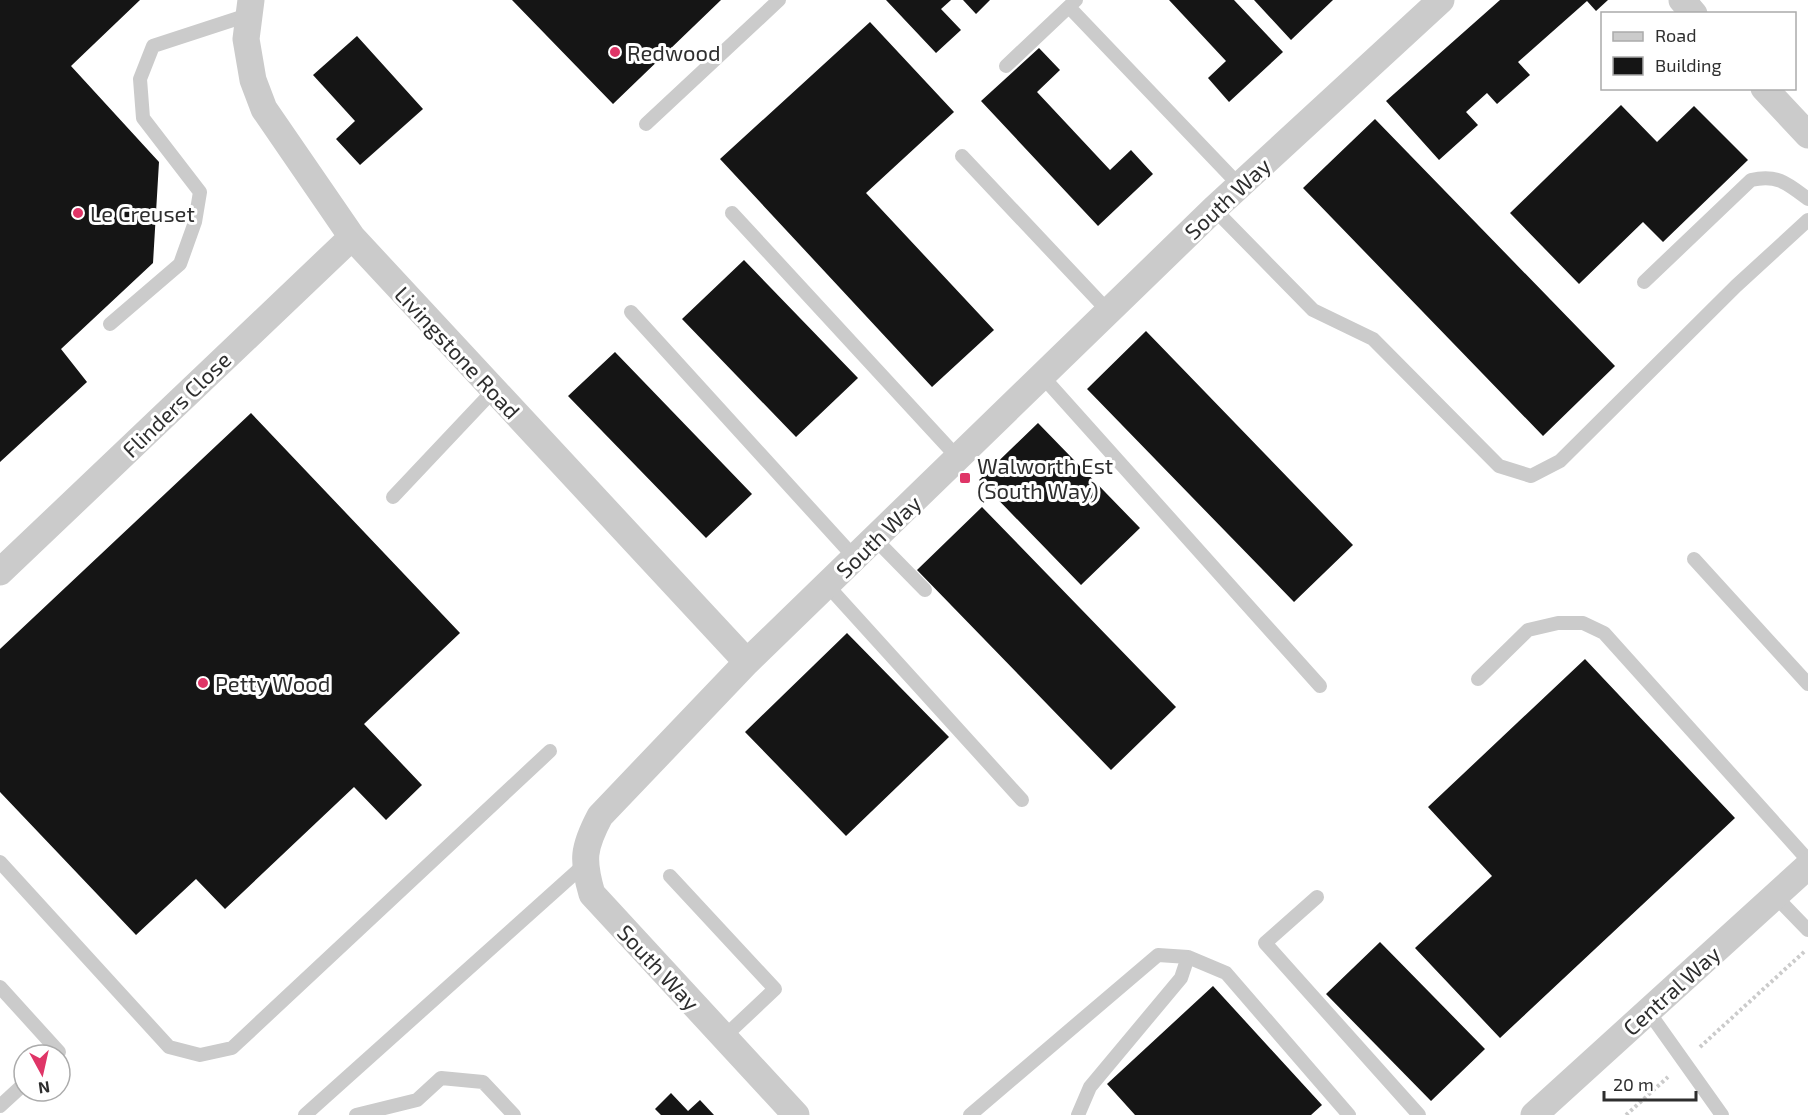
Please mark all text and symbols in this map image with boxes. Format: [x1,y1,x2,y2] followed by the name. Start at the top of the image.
[1601,12,1796,90] legend
[1655,24,1696,46] text: Road
[627,39,721,65] place label: Redwood
[608,45,622,59] marker: Redwood
[1655,54,1722,76] text: Building
[1179,152,1275,244] street label: South Way
[90,200,195,226] place label: Le Creuset
[71,206,85,220] marker: Le Creuset
[390,281,526,423] street label: Livingstone Road
[116,346,236,462] street label: Flinders Close
[977,452,1113,503] place label: Walworth Est (South Way)
[958,471,972,485] marker: Walworth Est (South Way)
[830,489,926,583] street label: South Way
[215,670,330,696] place label: Petty Wood
[196,676,210,690] marker: Petty Wood
[613,919,705,1015] street label: South Way
[1617,940,1725,1040] street label: Central Way
[12,1043,72,1103] north arrow
[1604,1064,1696,1102] scale bar
[1613,1073,1654,1095] text: 20 m
[37,1078,51,1099] text: N

